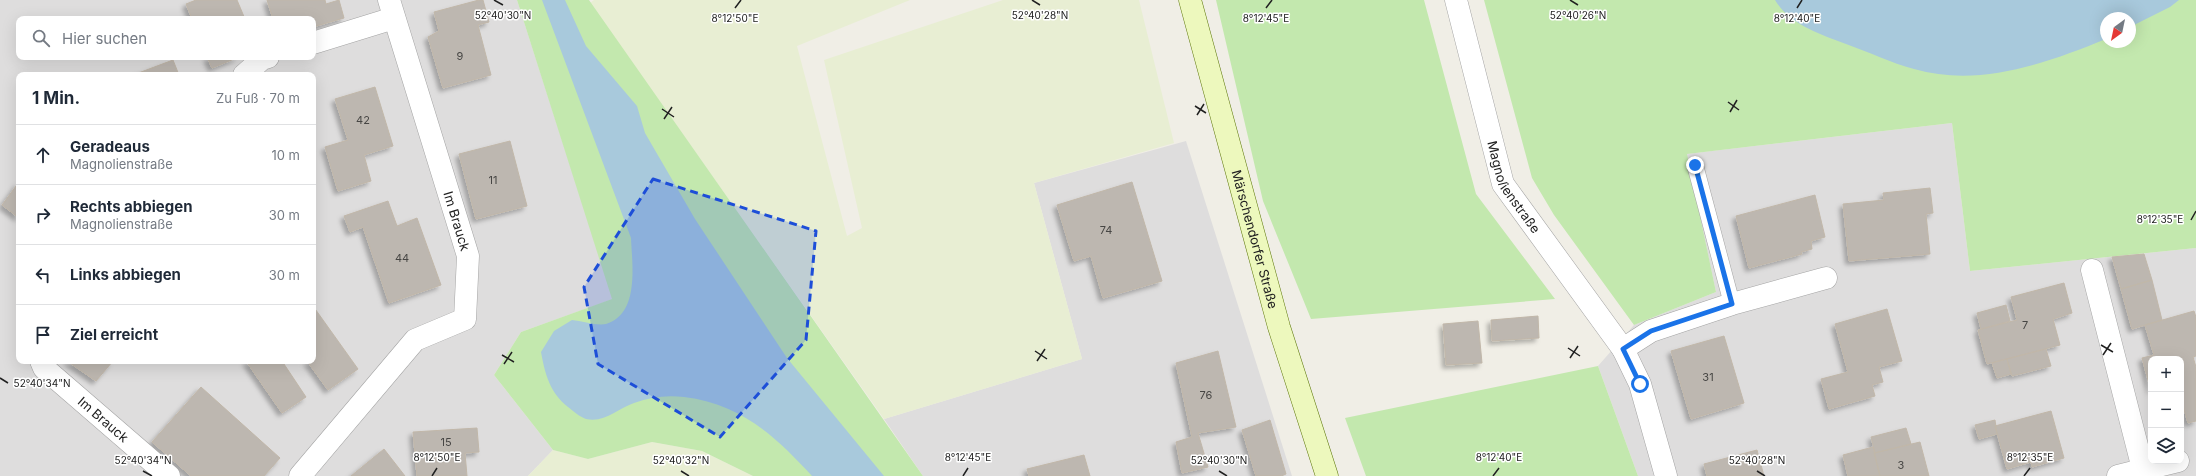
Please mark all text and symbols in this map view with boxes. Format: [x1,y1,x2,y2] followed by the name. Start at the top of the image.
[475,9,531,21] text: 52°40'30"N
[1012,9,1068,21] text: 52°40'28"N
[1550,9,1606,21] text: 52°40'26"N
[712,12,758,24] text: 8°12'50"E
[1243,12,1289,24] text: 8°12'45"E
[1774,12,1820,24] text: 8°12'40"E
[2100,12,2136,48] north arrow
[16,16,316,60] search box
[30,27,52,49] icon: search
[62,29,147,48] text: Hier suchen
[457,49,464,63] house number: 9
[32,88,80,108] text: 1 Min.
[216,90,300,106] text: Zu Fuß · 70 m
[356,113,370,127] house number: 42
[70,137,150,156] text: Geradeaus
[1484,139,1544,236] street label: Magnolienstraße
[32,144,54,166] icon: ahead
[271,147,300,163] text: 10 m
[70,156,173,172] text: Magnolienstraße
[1686,156,1704,174] route end
[1229,168,1282,310] street label: Märschendorfer Straße
[489,173,497,187] house number: 11
[440,189,474,253] street label: Im Brauck
[70,197,192,216] text: Rechts abbiegen
[32,204,54,226] icon: right
[269,207,300,223] text: 30 m
[2137,213,2183,225] text: 8°12'35"E
[70,216,173,232] text: Magnolienstraße
[1100,223,1112,237] house number: 74
[395,251,409,265] house number: 44
[32,264,54,286] icon: left
[70,265,181,284] text: Links abbiegen
[269,267,300,283] text: 30 m
[2022,318,2028,332] house number: 7
[32,324,54,346] icon: arrive
[70,325,158,344] text: Ziel erreicht
[2148,356,2184,464] map controls
[2148,356,2184,392] button: +
[1702,370,1714,384] house number: 31
[1631,375,1649,393] route start
[14,377,70,389] text: 52°40'34"N
[1200,388,1213,402] house number: 76
[2148,392,2184,428] button: −
[75,393,132,445] street label: Im Brauck
[2148,428,2184,464] button: layers
[440,435,452,449] house number: 15
[414,451,460,463] text: 8°12'50"E
[945,451,991,463] text: 8°12'45"E
[1476,451,1522,463] text: 8°12'40"E
[2007,451,2053,463] text: 8°12'35"E
[115,454,171,466] text: 52°40'34"N
[653,454,709,466] text: 52°40'32"N
[1191,454,1247,466] text: 52°40'30"N
[1729,454,1785,466] text: 52°40'28"N
[1898,458,1905,472] house number: 3

